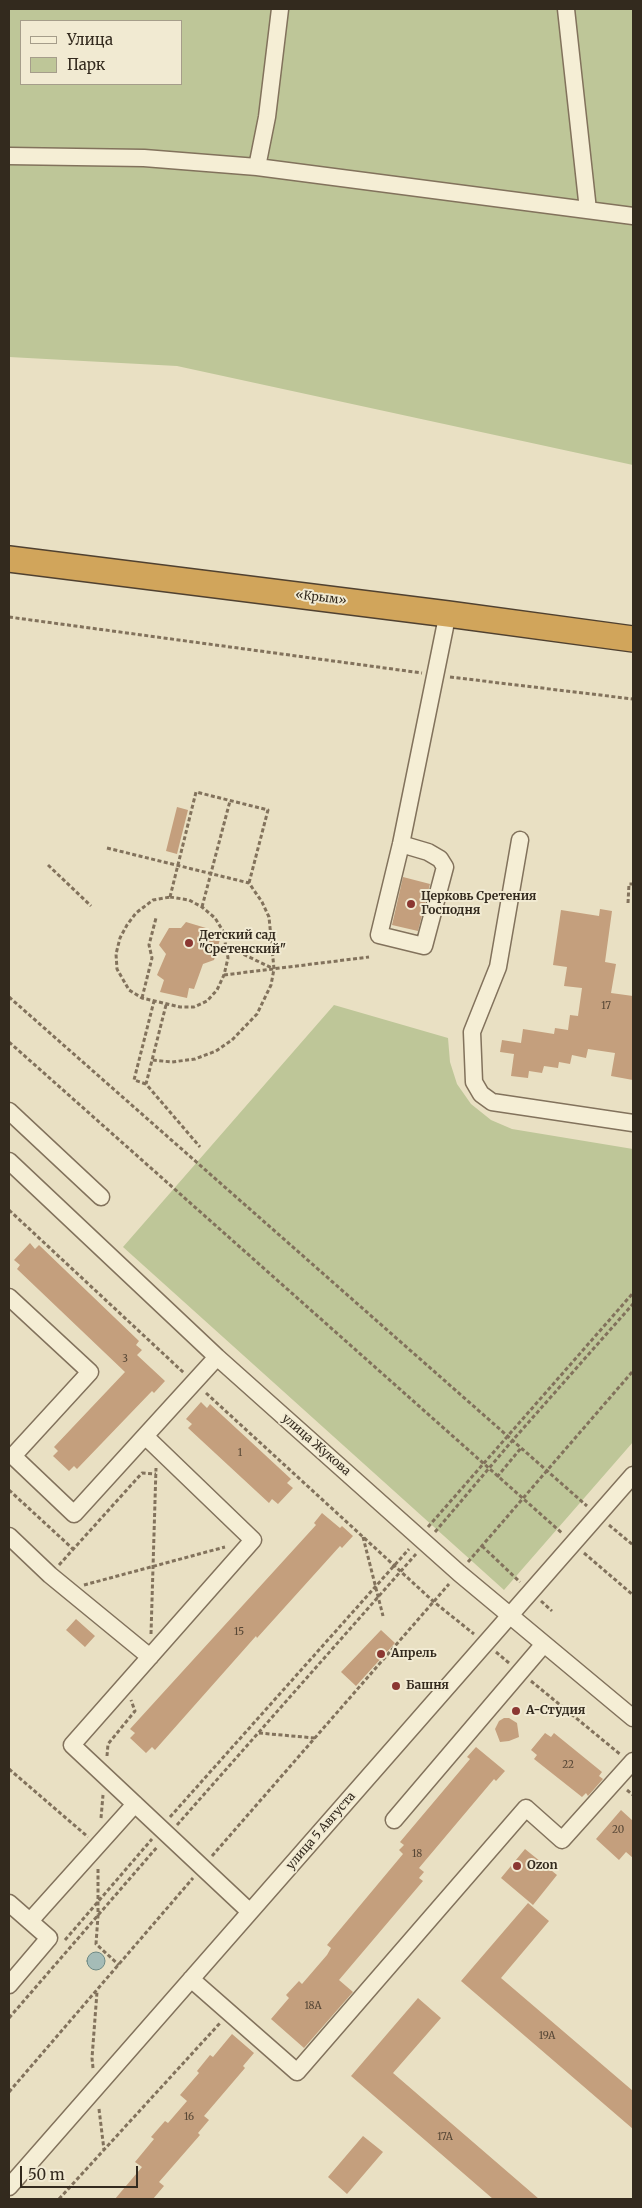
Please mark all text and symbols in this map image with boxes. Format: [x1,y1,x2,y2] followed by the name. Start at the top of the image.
[20,20,182,85] legend
[67,30,113,49] text: Улица
[67,55,105,74] text: Парк
[295,588,347,608] street label: «Крым»
[421,890,537,918] place label: Церковь Сретения Господня
[405,898,417,910] marker: Церковь Сретения Господня
[199,929,286,957] place label: Детский сад "Сретенский"
[183,937,195,949] marker: Детский сад "Сретенский"
[601,1000,611,1012] house number: 17
[122,1353,128,1365] house number: 3
[279,1411,353,1479] street label: улица Жукова
[238,1447,242,1459] house number: 1
[234,1626,244,1638] house number: 15
[391,1647,437,1661] place label: Апрель
[375,1648,387,1660] marker: Апрель
[406,1679,449,1693] place label: Башня
[390,1680,402,1692] marker: Башня
[526,1704,585,1718] place label: А-Студия
[510,1705,522,1717] marker: А-Студия
[562,1759,574,1771] house number: 22
[283,1789,359,1873] street label: улица 5 Августа
[612,1824,624,1836] house number: 20
[412,1848,422,1860] house number: 18
[527,1859,558,1873] place label: Ozon
[511,1860,523,1872] marker: Ozon
[304,2000,322,2012] house number: 18А
[539,2030,555,2042] house number: 19А
[184,2111,194,2123] house number: 16
[437,2131,453,2143] house number: 17А
[22,2156,140,2188] scale bar
[28,2165,65,2184] text: 50 m

